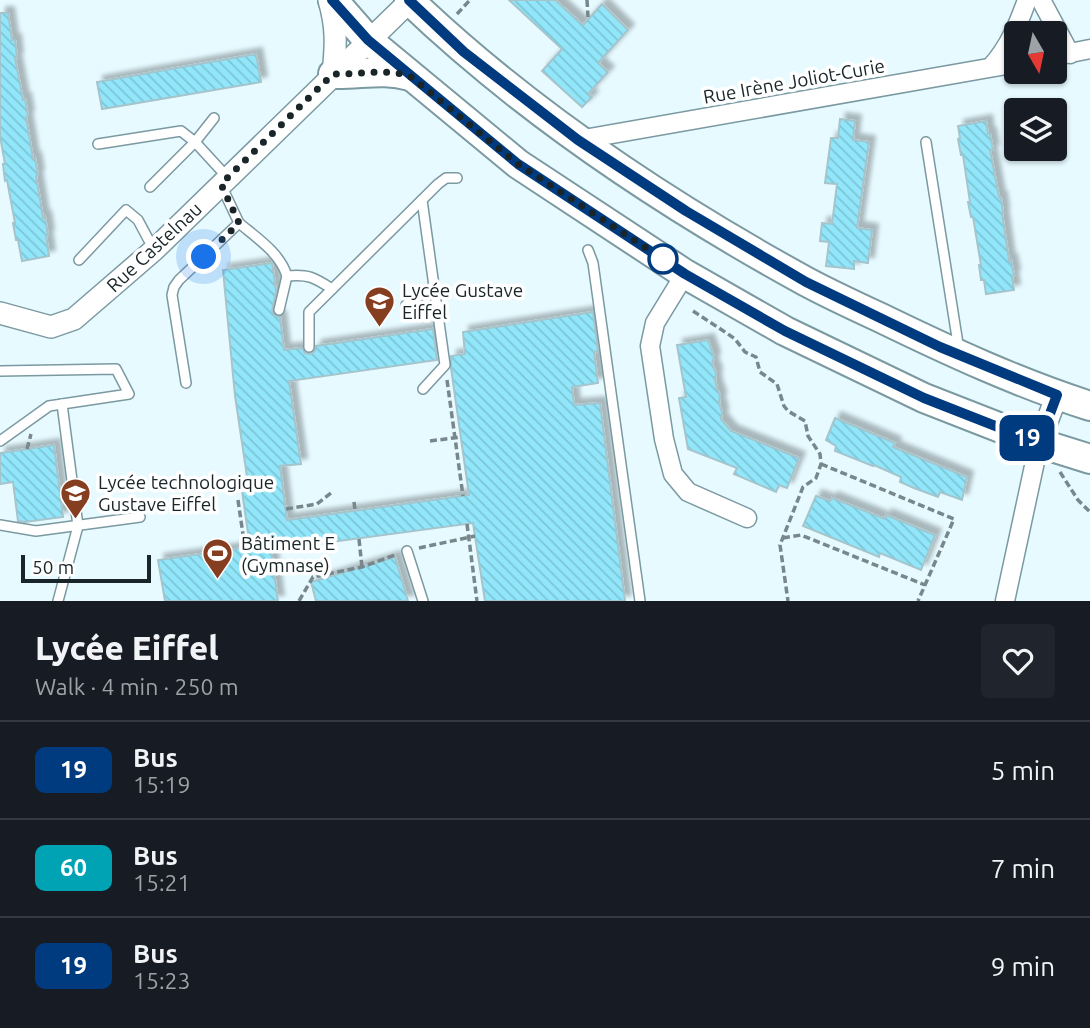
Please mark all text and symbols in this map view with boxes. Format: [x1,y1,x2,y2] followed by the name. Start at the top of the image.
[1004,21,1068,84] north arrow
[1004,21,1067,161] map controls
[701,54,887,108] street label: Rue Irène Joliot-Curie
[1004,98,1067,161] button: layers
[102,198,206,296] street label: Rue Castelnau
[186,239,221,274] your location
[648,244,678,274] unlabelled marker
[402,279,523,323] place label: Lycée Gustave Eiffel
[362,284,396,328] school or university icon: Lycée Gustave Eiffel
[996,415,1058,461] line badge: 19
[1013,424,1041,451] text: 19
[98,471,274,515] place label: Lycée technologique Gustave Eiffel
[58,476,92,520] school or university icon: Lycée technologique Gustave Eiffel
[241,532,335,576] place label: Bâtiment E (Gymnase)
[201,537,235,581] sports icon: Bâtiment E (Gymnase)
[21,552,150,584] scale bar
[32,556,74,578] text: 50 m
[981,624,1055,698] button: heart
[35,629,219,666] text: Lycée Eiffel
[35,674,239,699] text: Walk · 4 min · 250 m
[133,743,178,772] text: Bus
[60,756,87,783] text: 19
[991,756,1055,785] text: 5 min
[133,772,191,797] text: 15:19
[133,841,178,870] text: Bus
[60,854,87,881] text: 60
[991,854,1055,883] text: 7 min
[133,870,191,895] text: 15:21
[133,939,178,968] text: Bus
[60,952,87,979] text: 19
[991,952,1055,981] text: 9 min
[133,968,191,993] text: 15:23

